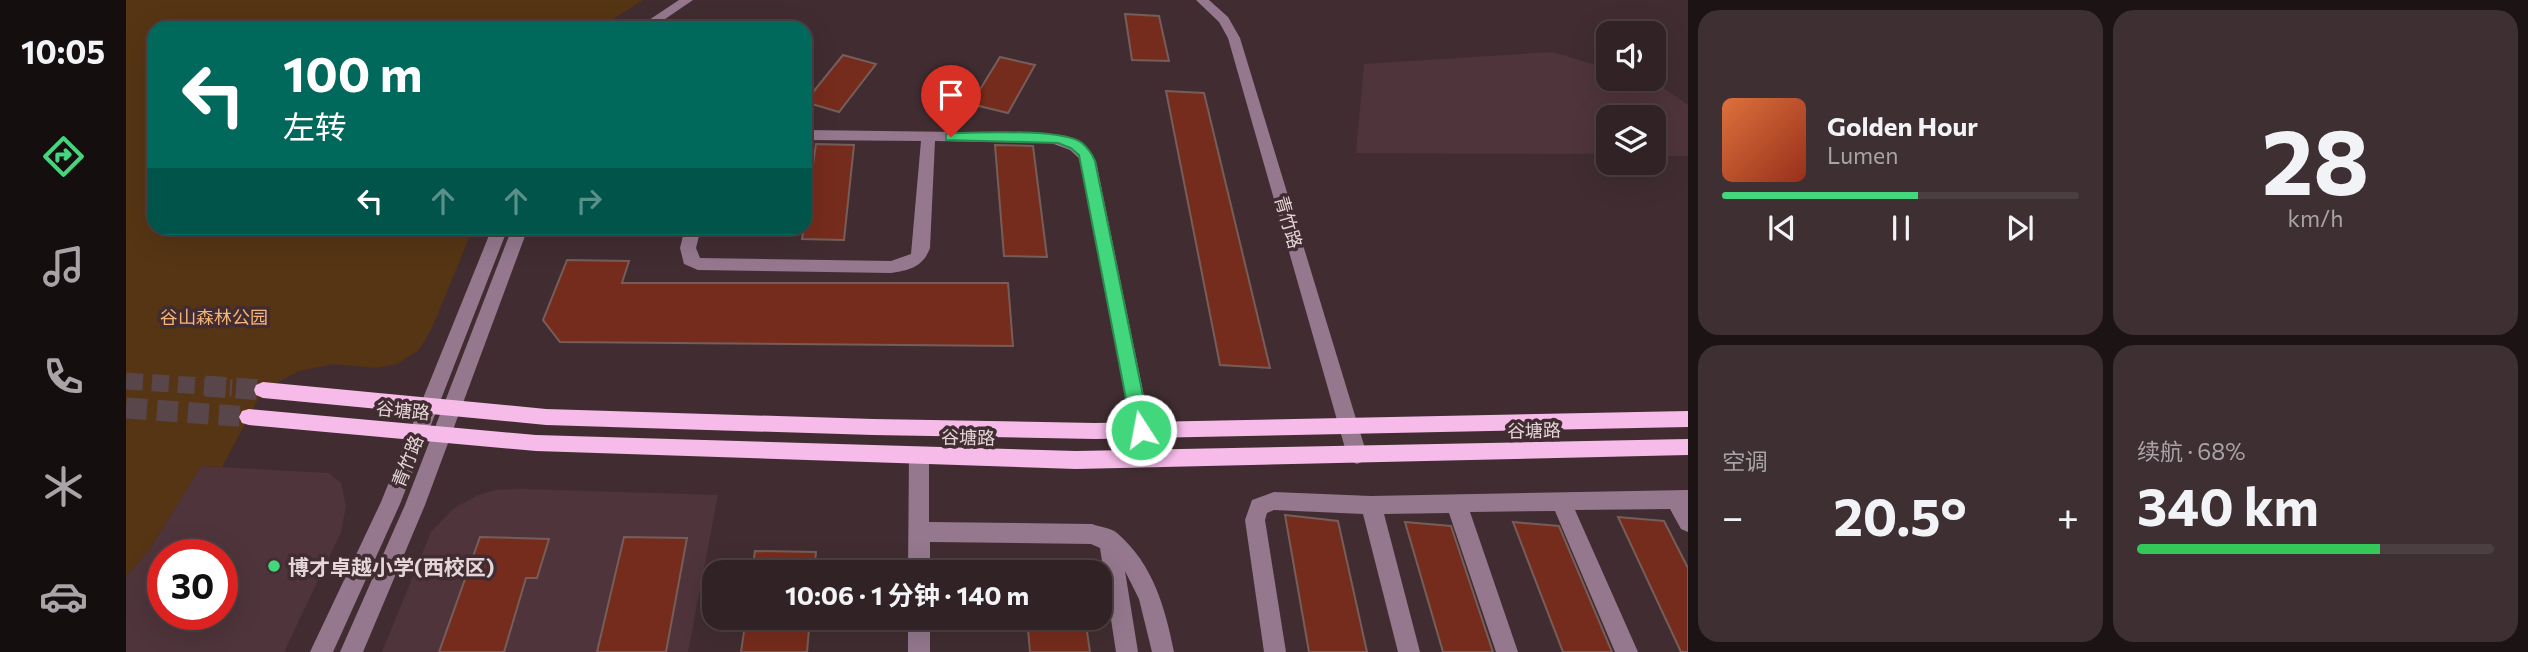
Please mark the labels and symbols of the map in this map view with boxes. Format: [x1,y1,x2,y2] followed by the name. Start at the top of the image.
[921,65,981,137] pin
[1271,193,1307,251] street label: 青竹路
[160,306,268,328] park label: 谷山森林公园
[1104,393,1178,467] position arrow
[375,397,431,423] street label: 谷塘路
[1507,419,1561,441] street label: 谷塘路
[941,426,995,448] street label: 谷塘路
[387,432,427,490] street label: 青竹路
[147,539,238,630] speed limit sign: 30
[288,554,494,579] place label: 博才卓越小学(西校区)
[266,558,282,574] marker: 博才卓越小学(西校区)

